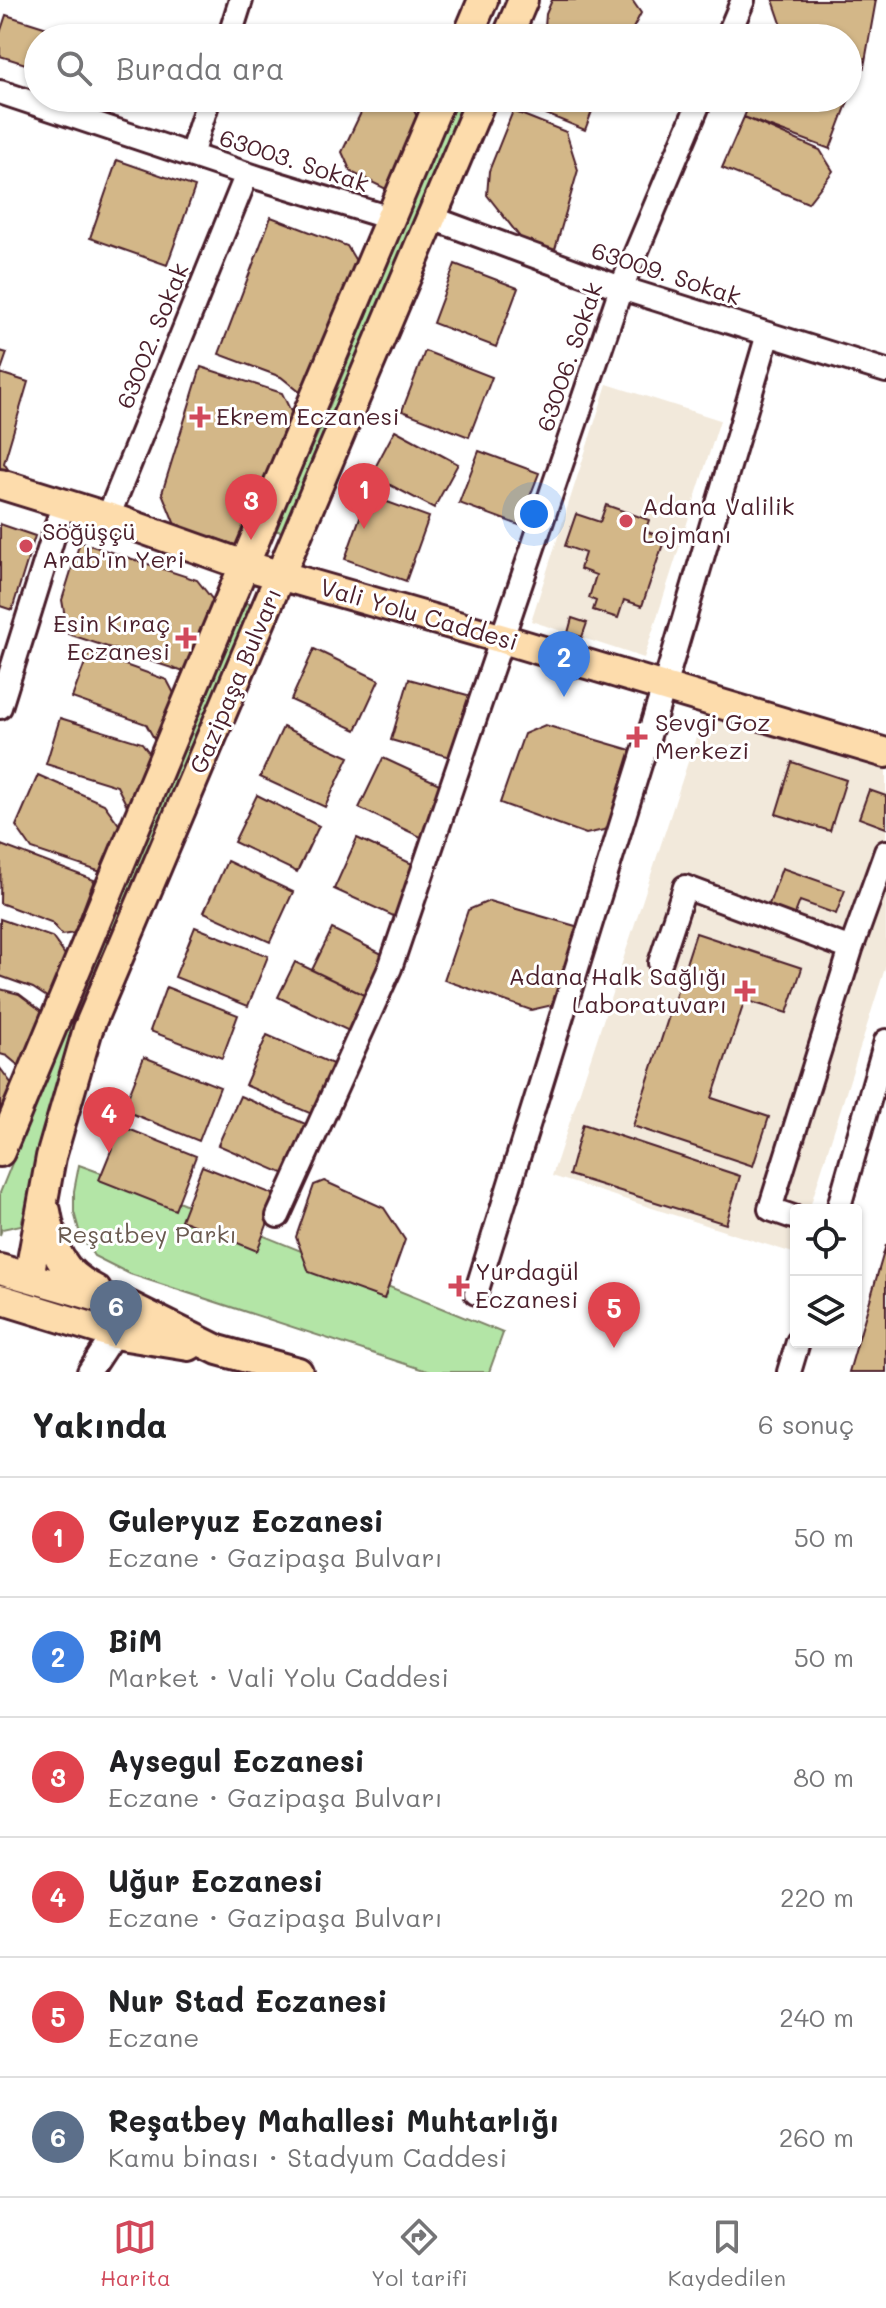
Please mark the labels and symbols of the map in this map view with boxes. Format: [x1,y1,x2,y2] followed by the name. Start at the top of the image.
[216,121,373,198] street label: 63003. Sokak
[588,234,745,311] street label: 63009. Sokak
[108,258,195,413] street label: 63002. Sokak
[529,278,609,435] street label: 63006. Sokak
[216,400,400,431] place label: Ekrem Eczanesi
[191,408,209,426] marker: Ekrem Eczanesi
[338,463,390,529] pin: 1
[225,474,277,540] pin: 3
[642,490,795,549] place label: Adana Valilik Lojmanı
[514,494,554,534] your location
[617,512,635,530] marker: Adana Valilik Lojmanı
[42,515,185,574] place label: Söğüşçü Arab'ın Yeri
[17,537,35,555] marker: Söğüşçü Arab'ın Yeri
[317,570,522,657] street label: Vali Yolu Caddesi
[182,583,288,778] street label: Gazipaşa Bulvarı
[53,607,170,666] place label: Esin Kıraç Eczanesi
[177,629,195,647] marker: Esin Kıraç Eczanesi
[538,631,590,697] pin: 2
[655,706,770,765] place label: Sevgi Goz Merkezi
[626,726,648,748] marker: Sevgi Goz Merkezi
[508,960,727,1019] place label: Adana Halk Sağlığı Laboratuvarı
[734,980,756,1002] marker: Adana Halk Sağlığı Laboratuvarı
[83,1087,135,1153] pin: 4
[57,1218,237,1249] park label: Reşatbey Parkı
[475,1255,579,1314] place label: Yurdagül Eczanesi
[450,1277,468,1295] marker: Yurdagül Eczanesi
[90,1280,142,1346] pin: 6
[588,1282,640,1348] pin: 5

